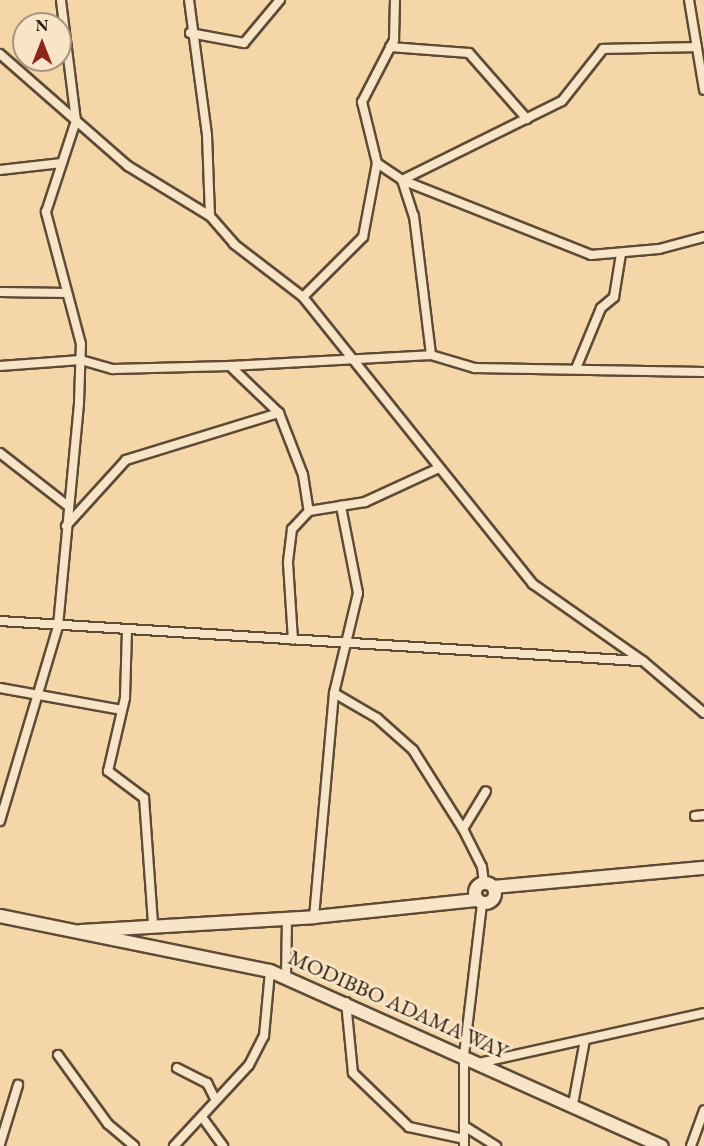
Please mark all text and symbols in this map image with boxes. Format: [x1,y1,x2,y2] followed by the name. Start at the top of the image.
[12,12,72,72] north arrow
[36,15,48,36] text: N
[284,944,512,1064] street label: MODIBBO ADAMA WAY

